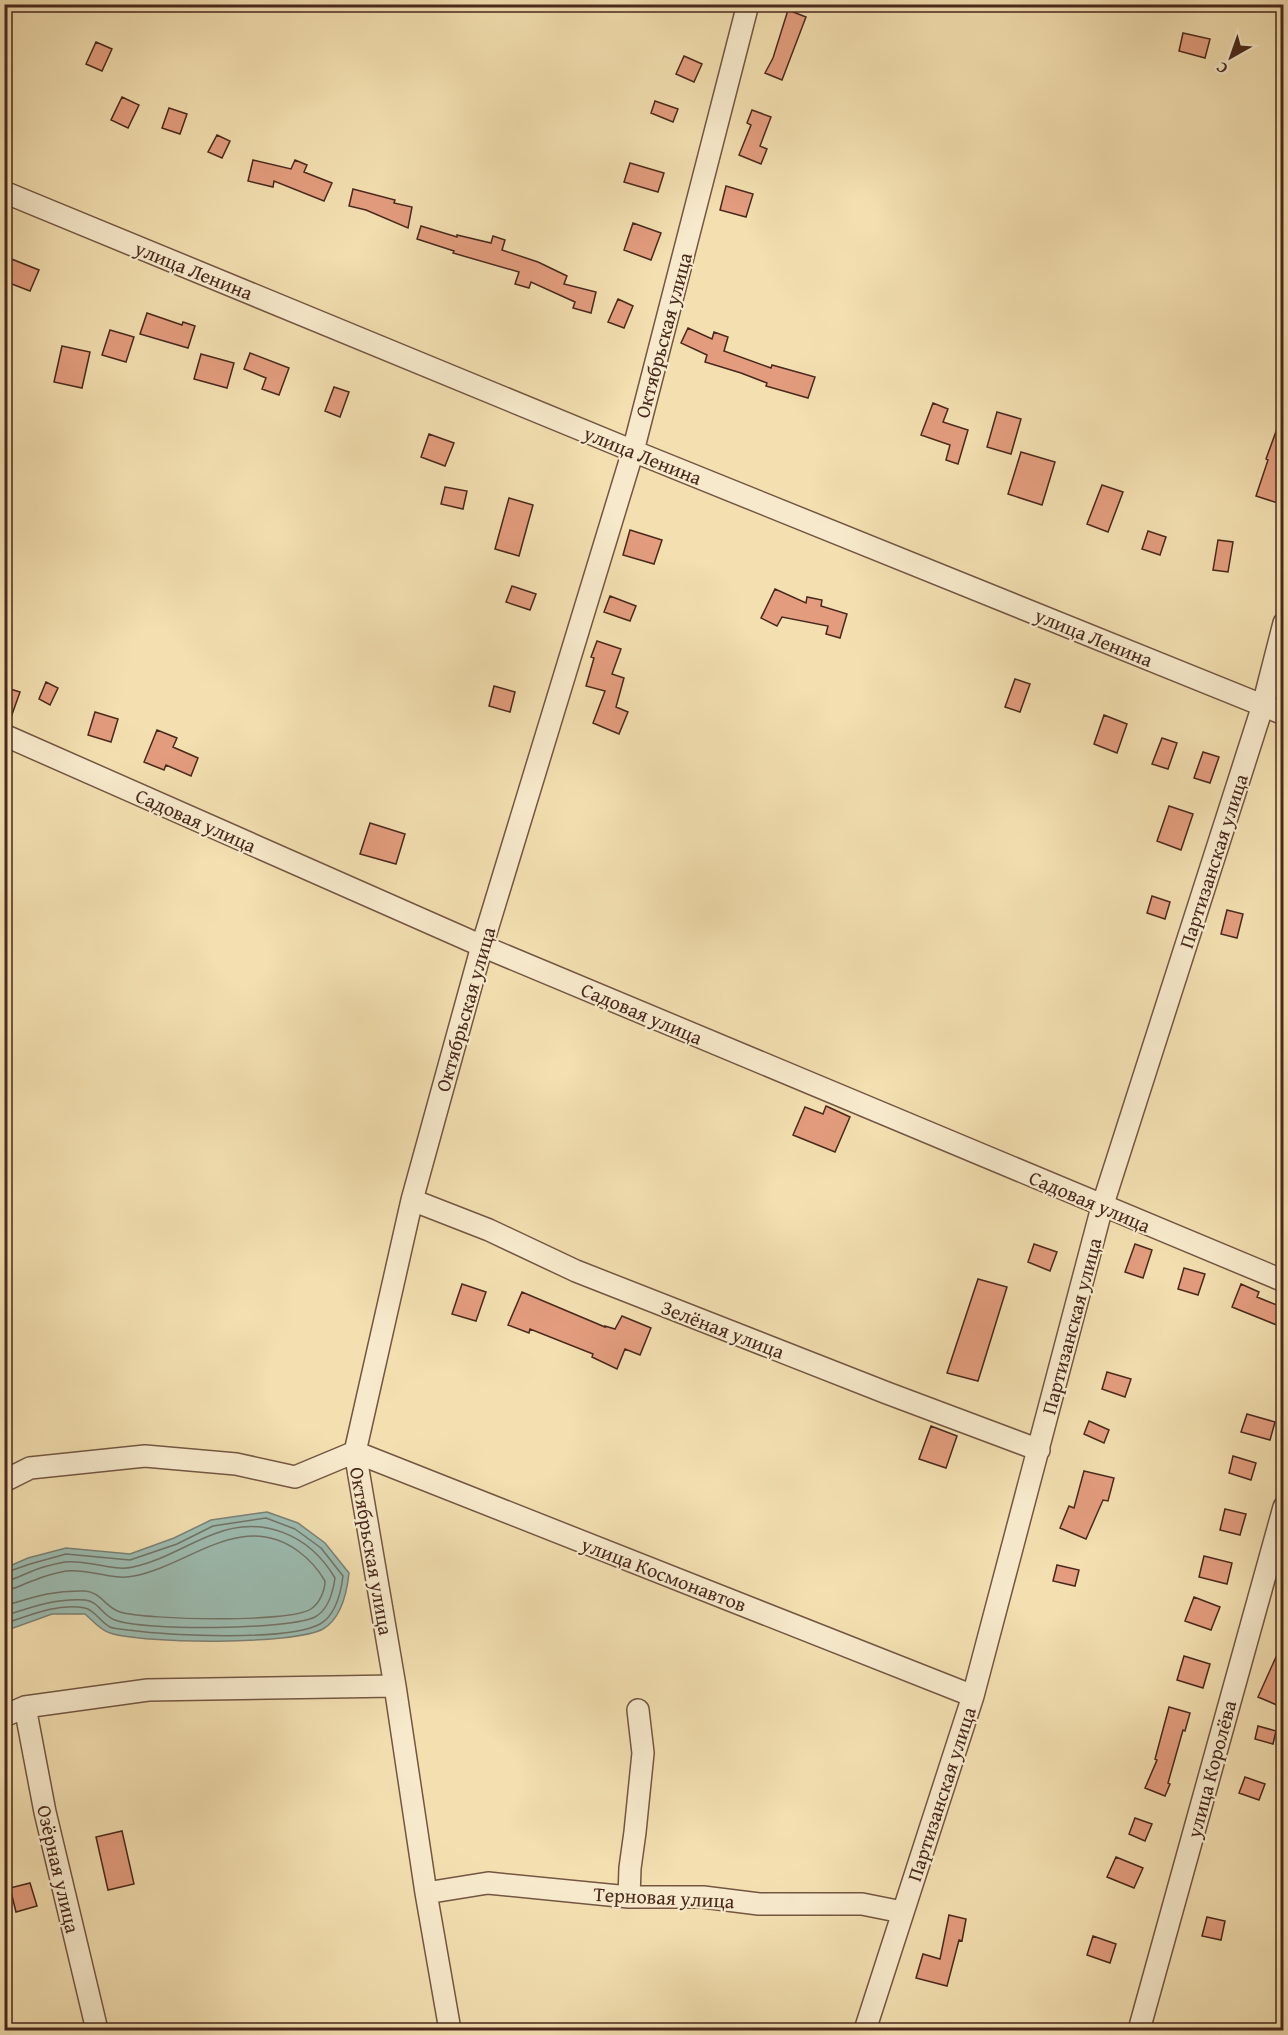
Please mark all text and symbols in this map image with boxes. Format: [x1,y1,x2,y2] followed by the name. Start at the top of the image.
[1201,27,1261,87] north arrow
[1210,56,1233,81] text: С
[130,233,258,307] street label: улица Ленина
[627,249,699,421] street label: Октябрьская улица
[579,418,707,492] street label: улица Ленина
[1030,600,1158,674] street label: улица Ленина
[1171,770,1255,952] street label: Партизанская улица
[131,780,261,860] street label: Садовая улица
[428,923,503,1095] street label: Октябрьская улица
[577,974,708,1052] street label: Садовая улица
[1025,1162,1156,1240] street label: Садовая улица
[1033,1234,1109,1418] street label: Партизанская улица
[657,1292,789,1366] street label: Зелёная улица
[343,1465,401,1638] street label: Октябрьская улица
[576,1529,751,1619] street label: улица Космонавтов
[1178,1696,1243,1842] street label: улица Королёва
[899,1703,983,1885] street label: Партизанская улица
[30,1802,88,1936] street label: Озёрная улица
[593,1879,736,1915] street label: Терновая улица

